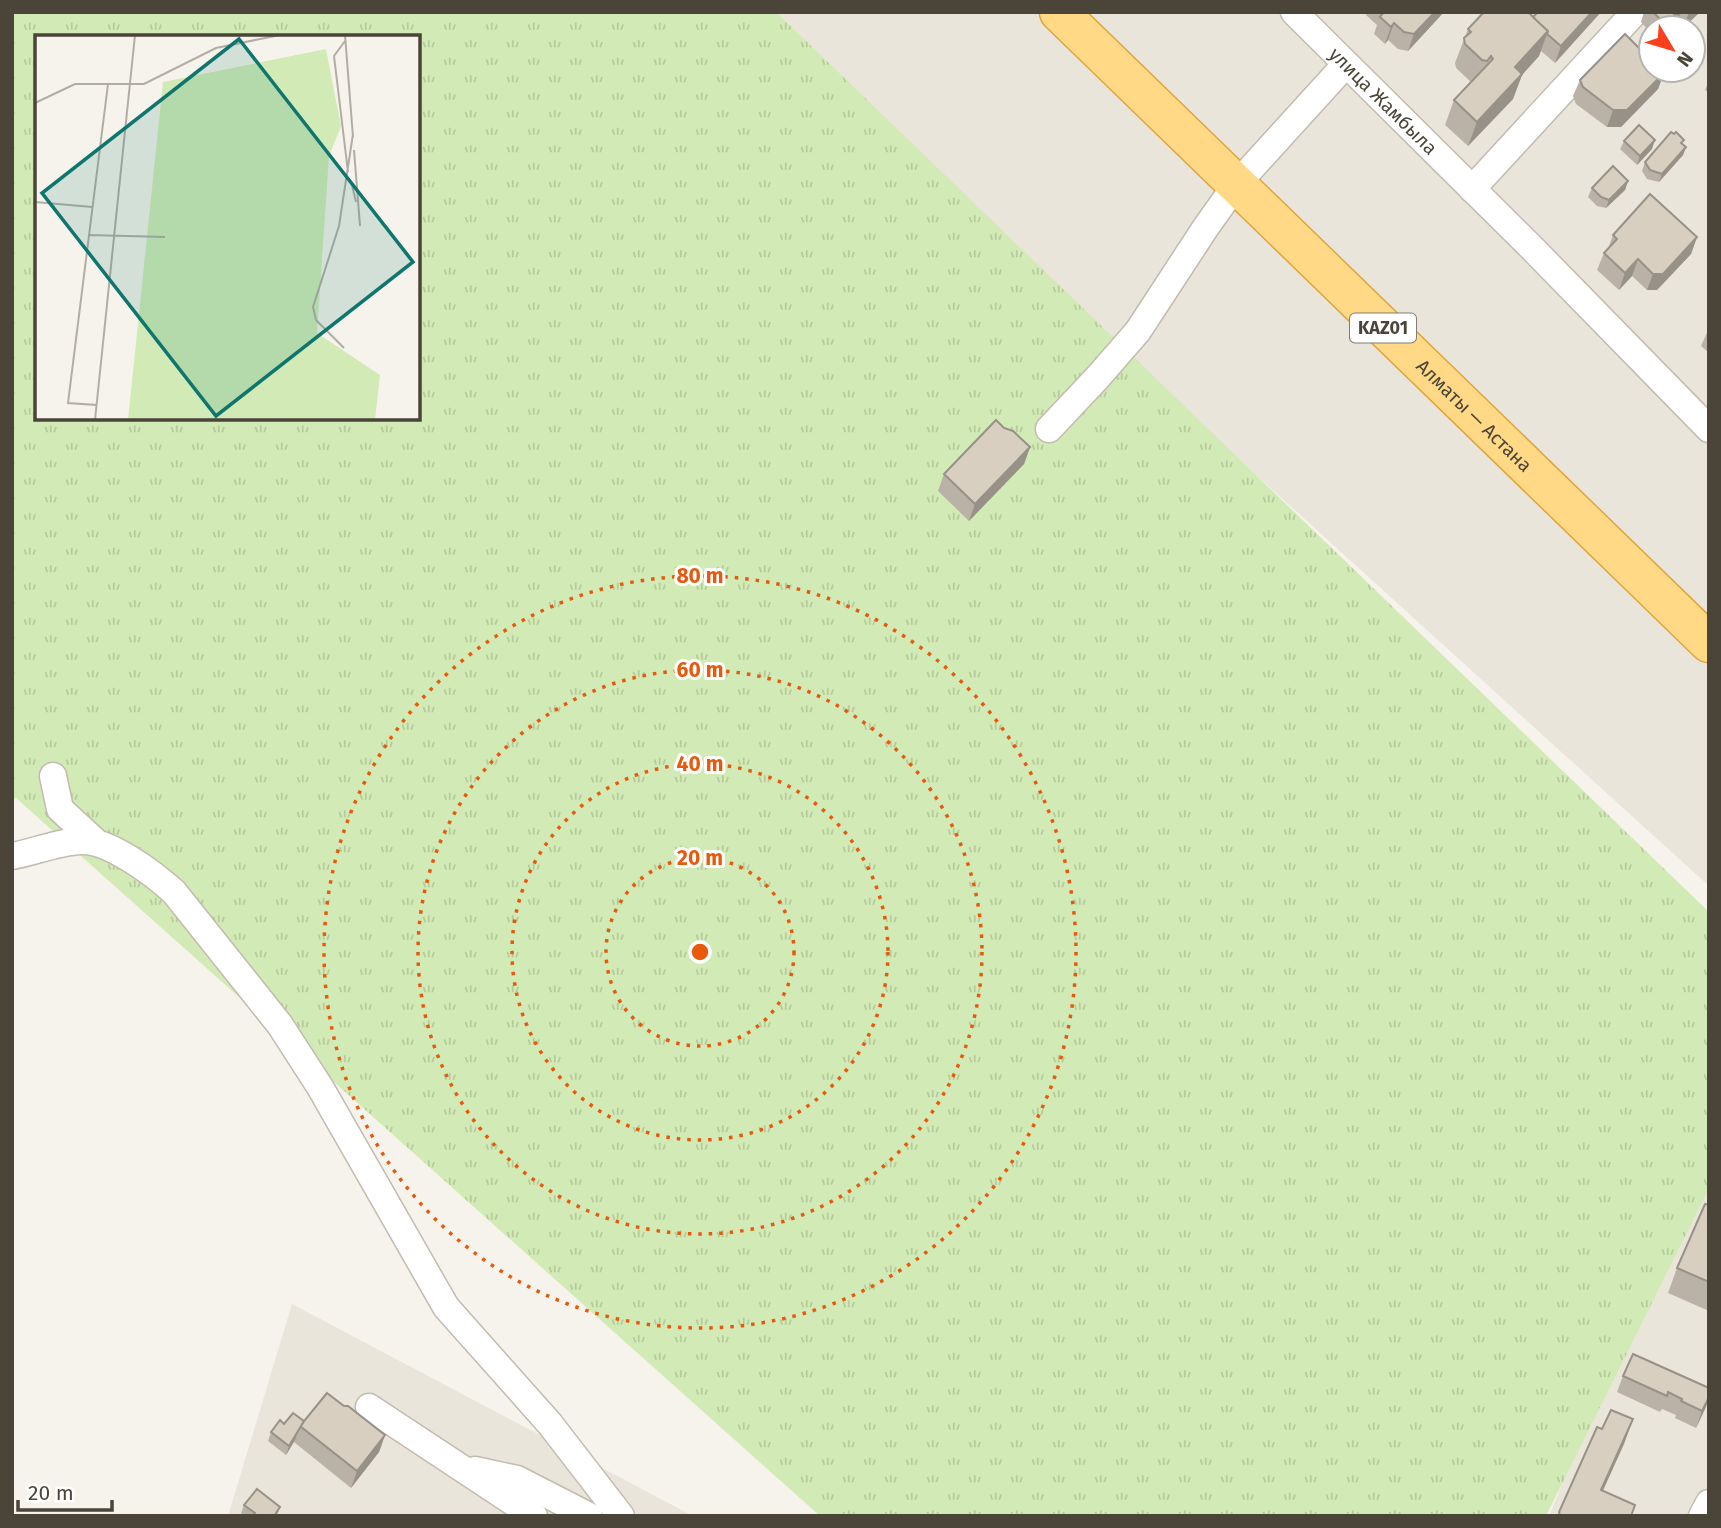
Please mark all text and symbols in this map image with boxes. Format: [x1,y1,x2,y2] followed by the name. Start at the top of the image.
[1637,14,1707,84] north arrow
[35,35,420,420] inset map
[1324,43,1442,160] street label: улица Жамбыла
[1672,47,1698,71] text: N
[1350,314,1416,342] road number: KАZ01
[1412,354,1537,477] street label: Алматы — Астана
[676,563,724,589] text: 80 m
[677,657,723,683] text: 60 m
[677,751,723,777] text: 40 m
[677,845,723,871] text: 20 m
[688,940,712,964] centre of rings
[18,1468,112,1512] scale bar
[28,1480,74,1506] text: 20 m

